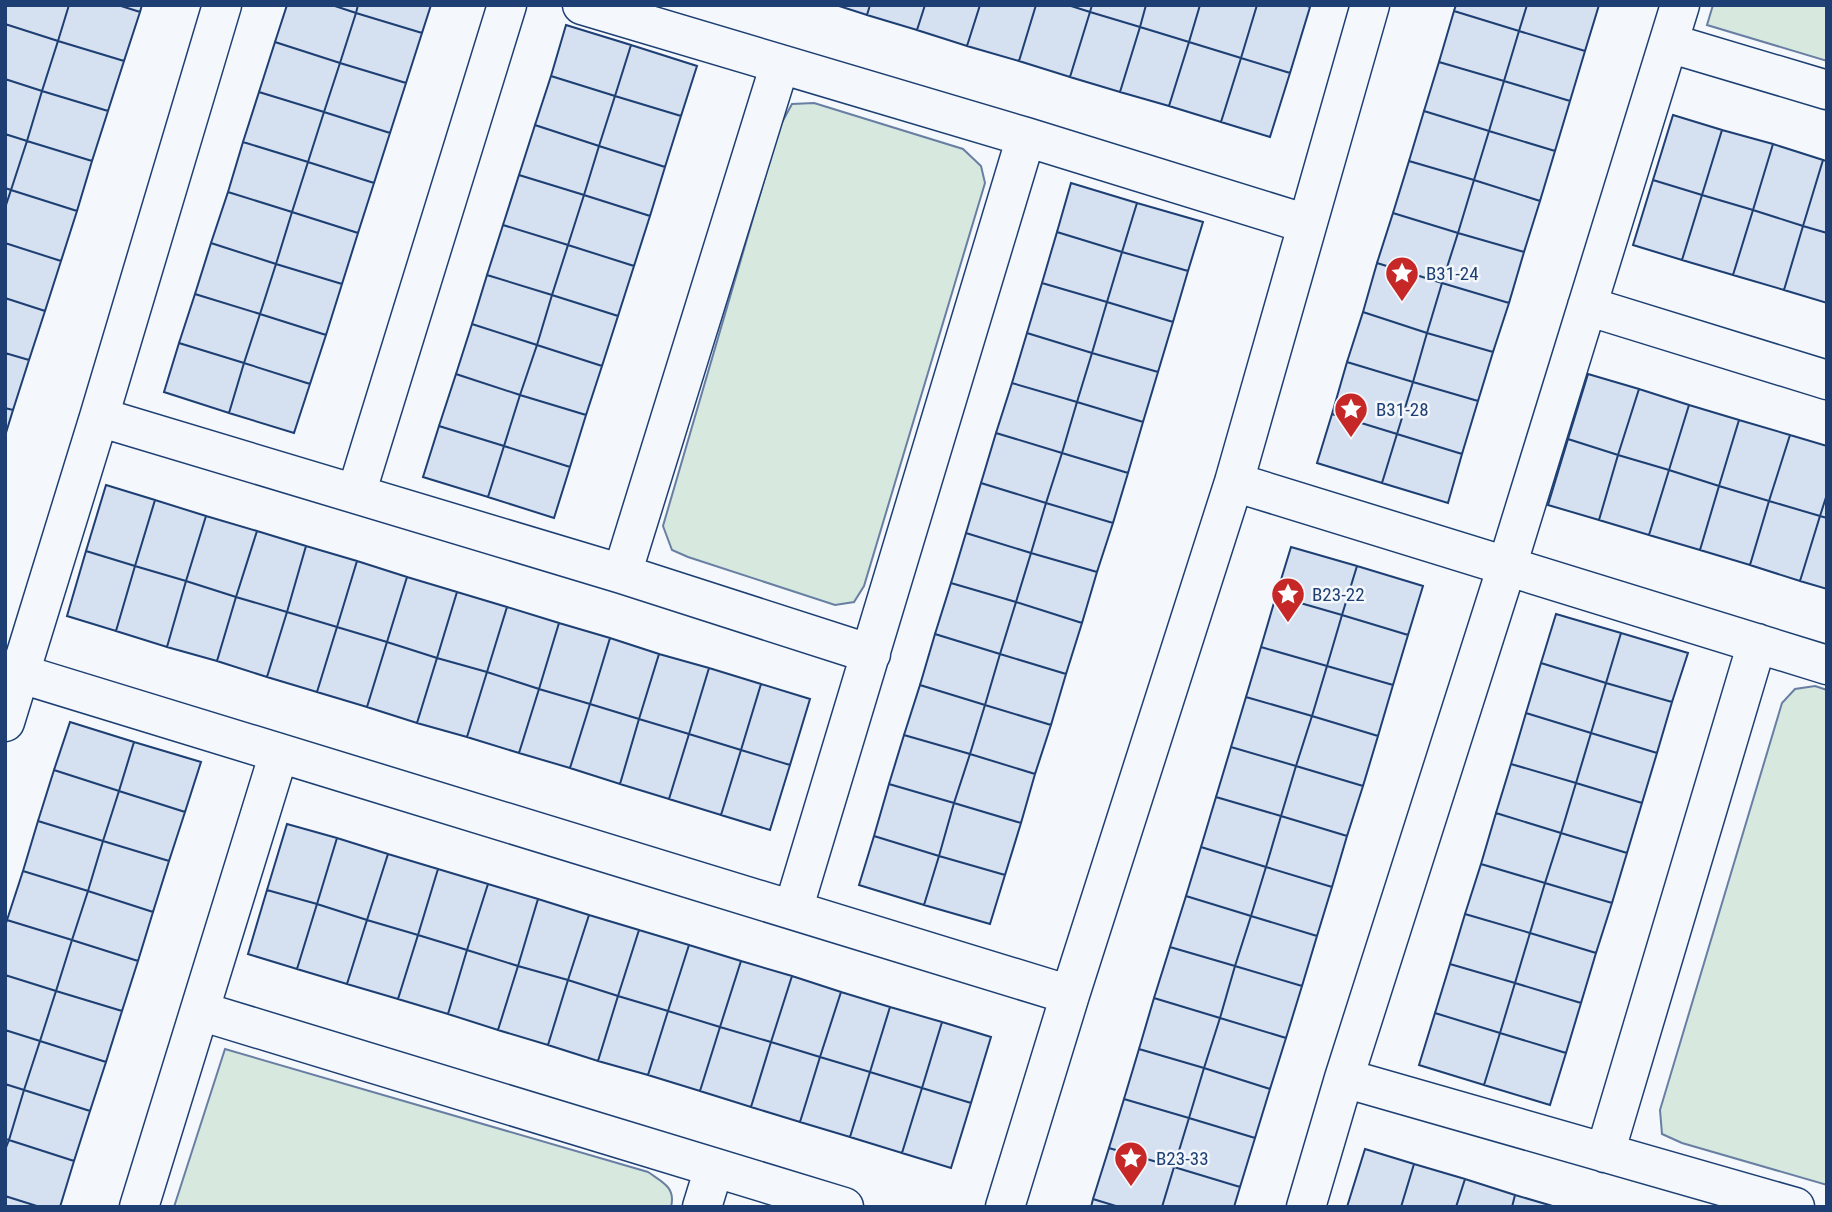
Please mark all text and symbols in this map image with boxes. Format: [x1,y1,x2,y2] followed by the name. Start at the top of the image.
[1383,254,1421,303] place icon: B31-24
[1426,262,1479,285] place label: B31-24
[1332,390,1370,439] place icon: B31-28
[1376,398,1429,421] place label: B31-28
[1269,575,1307,624] place icon: B23-22
[1312,583,1365,606] place label: B23-22
[1112,1139,1150,1188] place icon: B23-33
[1156,1147,1209,1170] place label: B23-33

